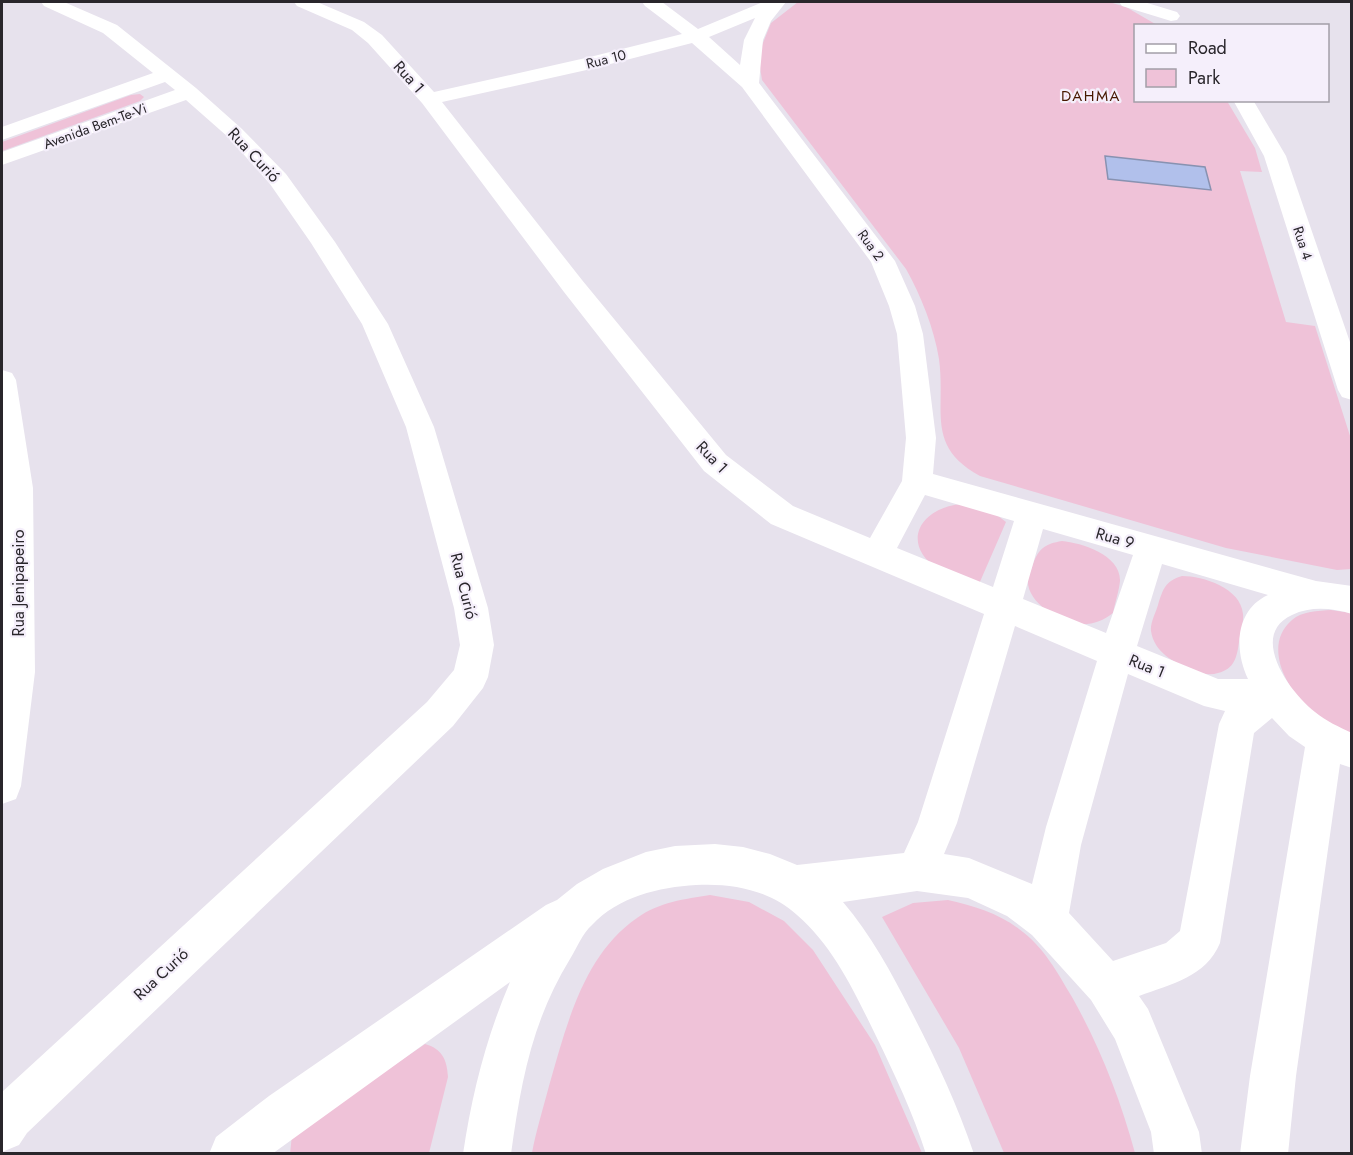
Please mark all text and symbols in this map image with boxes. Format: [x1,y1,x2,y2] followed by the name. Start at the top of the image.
[1134,24,1329,102] legend
[1188,35,1227,61] text: Road
[584,44,628,74] street label: Rua 10
[388,56,430,98] street label: Rua 1
[1188,65,1220,91] text: Park
[1061,85,1121,107] district label: DAHMA
[41,98,149,154] street label: Avenida Bem-Te-Vi
[223,122,286,188] street label: Rua Curió
[1288,224,1318,262] street label: Rua 4
[853,225,889,265] street label: Rua 2
[691,436,733,478] street label: Rua 1
[1093,522,1137,554] street label: Rua 9
[7,529,30,636] street label: Rua Jenipapeiro
[445,550,483,622] street label: Rua Curió
[1126,648,1168,684] street label: Rua 1
[128,942,194,1005] street label: Rua Curió

